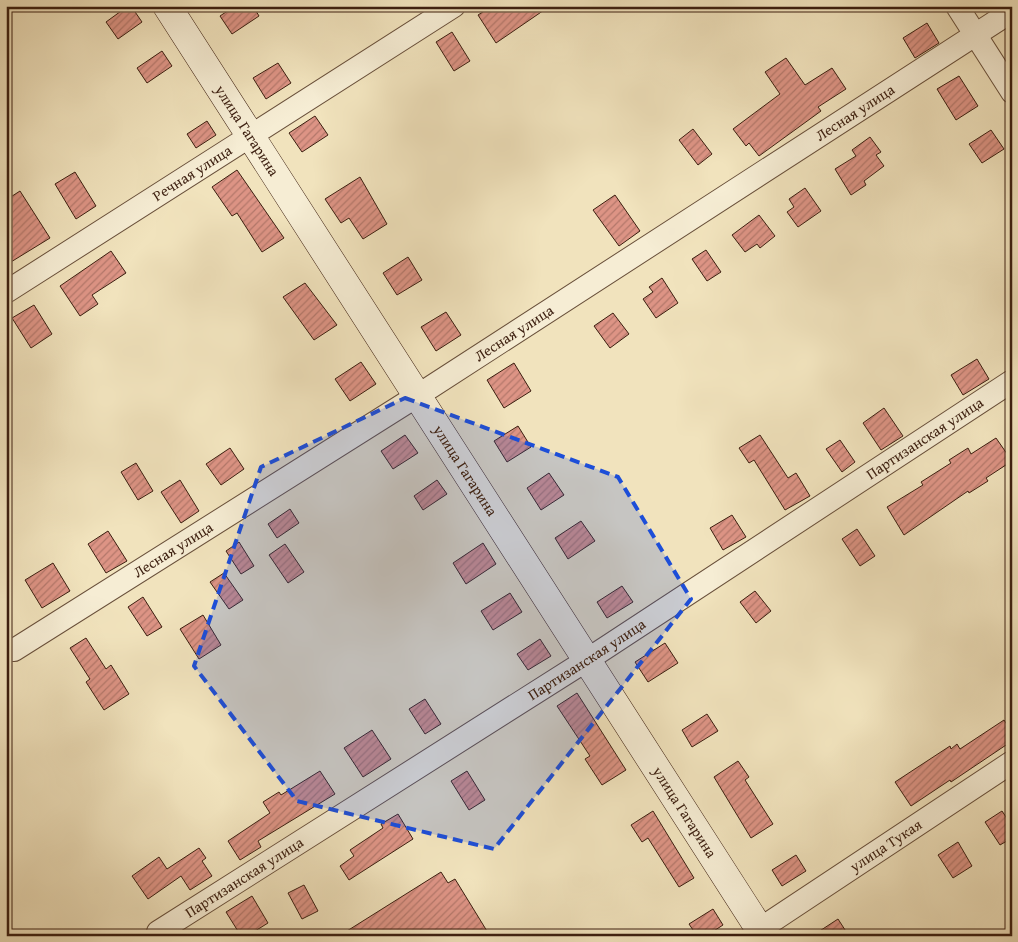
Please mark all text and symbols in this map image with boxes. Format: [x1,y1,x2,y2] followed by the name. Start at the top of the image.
[811,78,899,146] street label: Лесная улица
[210,80,285,181] street label: улица Гагарина
[148,139,236,206] street label: Речная улица
[470,299,558,366] street label: Лесная улица
[862,391,988,484] street label: Партизанская улица
[428,420,503,521] street label: улица Гагарина
[129,516,217,582] street label: Лесная улица
[523,613,650,705] street label: Партизанская улица
[647,761,723,862] street label: улица Гагарина
[845,813,926,877] street label: улица Тукая
[181,831,308,922] street label: Партизанская улица

